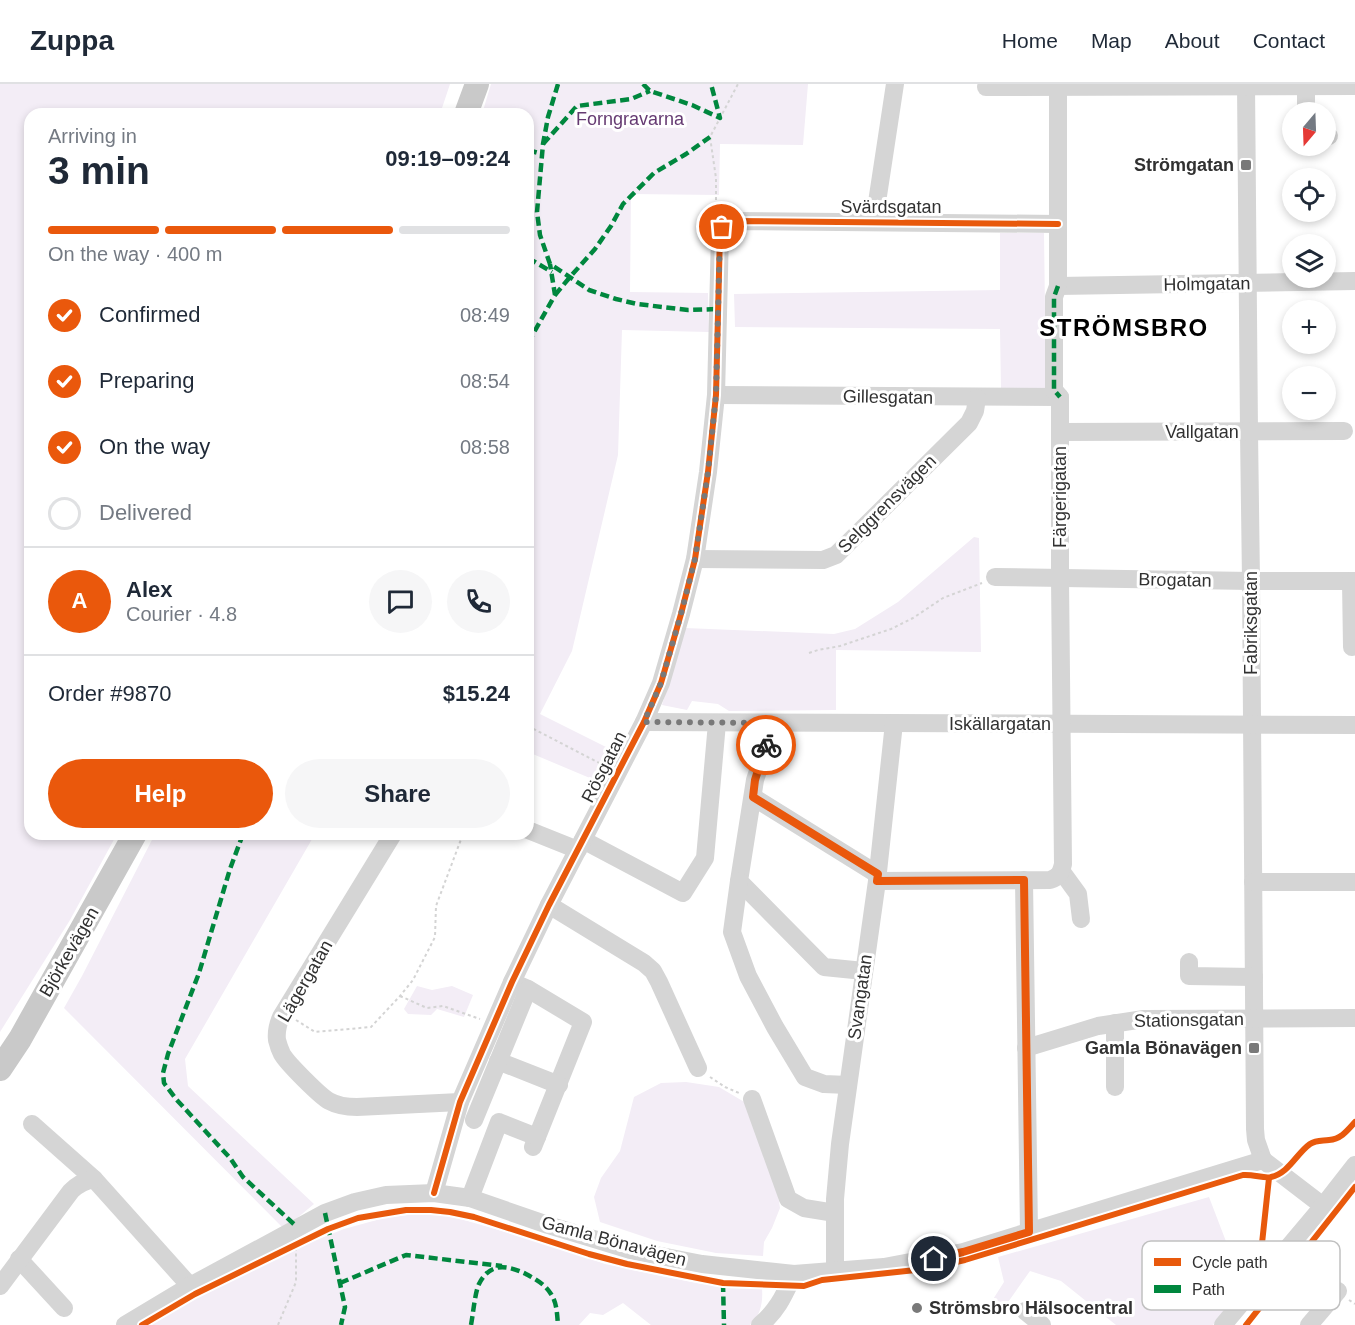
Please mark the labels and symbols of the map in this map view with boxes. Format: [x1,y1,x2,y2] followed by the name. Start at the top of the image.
[1282,102,1336,156] north arrow
[576,109,685,129] park label: Forngravarna
[1134,155,1234,175] place label: Strömgatan
[1239,158,1253,172] marker: Strömgatan
[840,197,942,217] street label: Svärdsgatan
[696,201,747,252] pin
[1163,273,1251,295] street label: Holmgatan
[1039,314,1209,341] district label: STRÖMSBRO
[843,386,933,408] street label: Gillesgatan
[1165,422,1239,442] street label: Vallgatan
[1050,446,1070,548] street label: Färgerigatan
[834,451,940,557] street label: Selggrensvägen
[1138,569,1212,591] street label: Brogatan
[1241,571,1261,675] street label: Fabriksgatan
[949,714,1051,734] street label: Iskällargatan
[736,715,796,775] courier
[578,728,630,806] street label: Rösgatan
[35,904,103,1000] street label: Björkevägen
[274,937,336,1025] street label: Lägergatan
[844,953,876,1041] street label: Svangatan
[1134,1009,1244,1031] street label: Stationsgatan
[1085,1038,1242,1058] place label: Gamla Bönavägen
[1247,1041,1261,1055] marker: Gamla Bönavägen
[539,1212,689,1270] street label: Gamla Bönavägen
[908,1233,959,1284] pin
[1142,1241,1340,1310] legend
[1192,1254,1268,1271] text: Cycle path
[1192,1281,1225,1298] text: Path
[929,1298,1133,1318] place label: Strömsbro Hälsocentral
[910,1301,924,1315] marker: Strömsbro Hälsocentral

